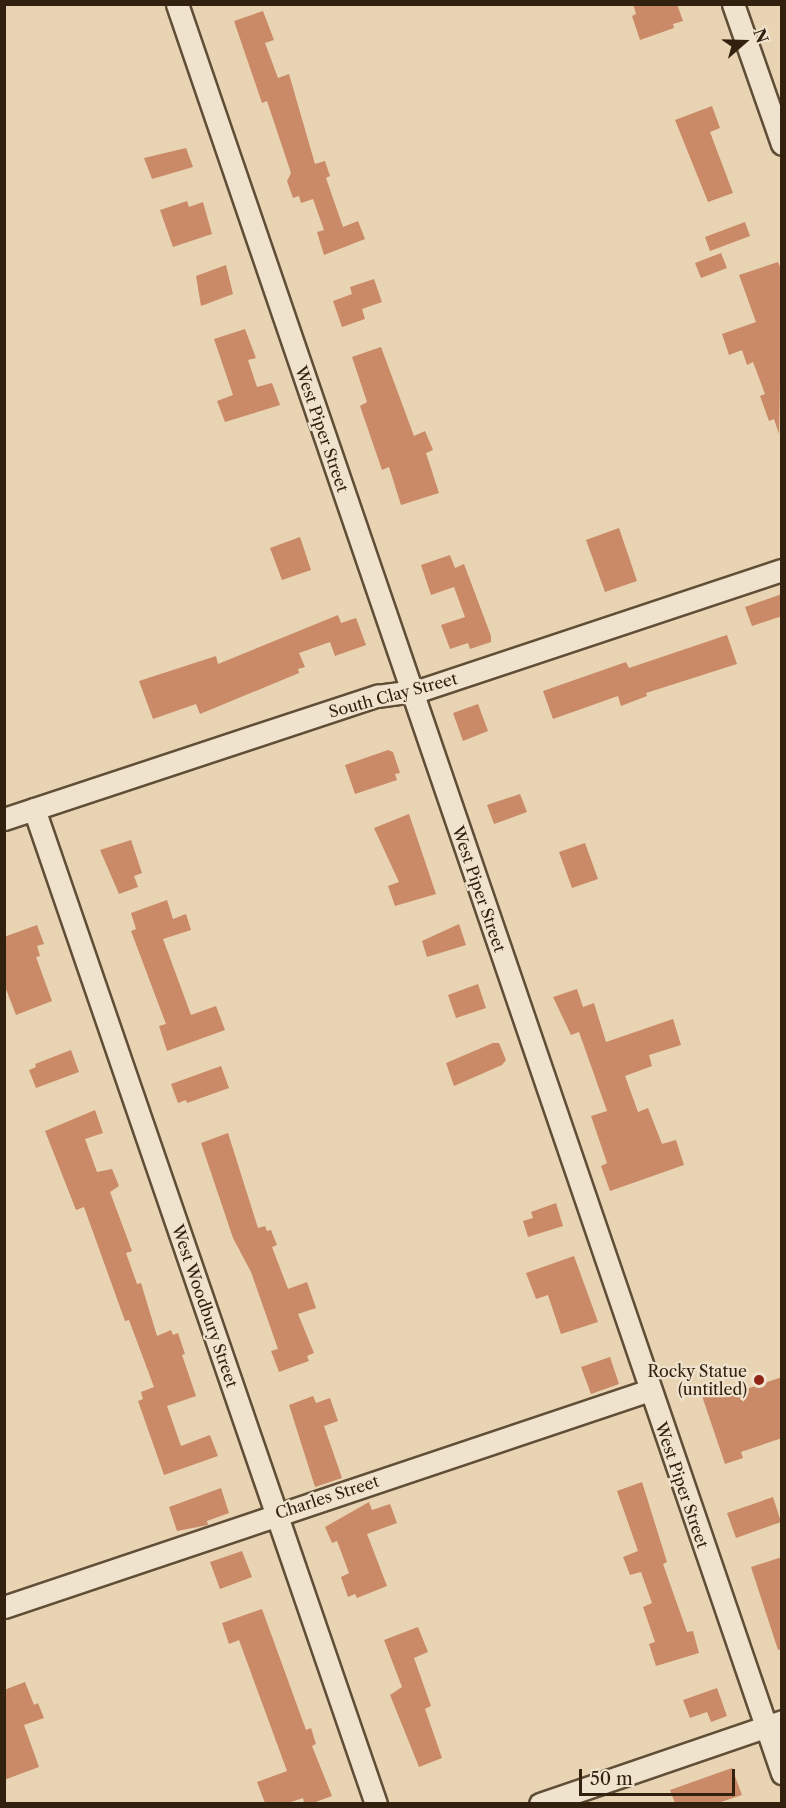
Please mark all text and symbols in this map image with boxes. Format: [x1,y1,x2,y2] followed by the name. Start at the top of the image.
[714,12,774,72] north arrow
[749,26,773,46] text: N
[291,363,353,495] street label: West Piper Street
[326,669,460,721] street label: South Clay Street
[448,823,510,955] street label: West Piper Street
[168,1221,242,1391] street label: West Woodbury Street
[647,1361,747,1399] place label: Rocky Statue (untitled)
[752,1373,766,1387] marker: Rocky Statue (untitled)
[651,1419,713,1551] street label: West Piper Street
[273,1471,381,1523] street label: Charles Street
[582,1757,738,1795] scale bar
[590,1768,633,1790] text: 50 m

